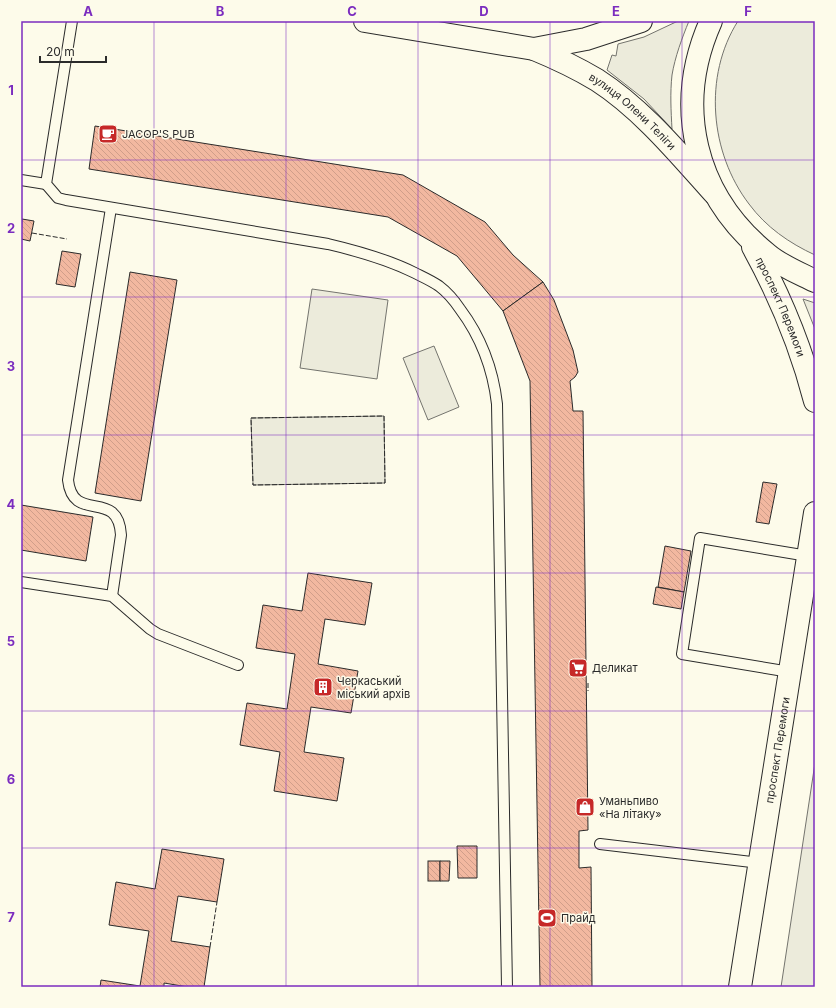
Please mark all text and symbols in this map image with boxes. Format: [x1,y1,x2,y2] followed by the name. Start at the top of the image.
[83,3,93,19] text: A
[216,3,225,19] text: B
[347,3,357,19] text: C
[479,3,489,19] text: D
[612,3,620,19] text: E
[744,3,752,19] text: F
[40,38,106,64] scale bar
[46,44,75,59] text: 20 m
[587,70,679,153] street label: вулиця Олени Теліги
[8,82,14,98] text: 1
[97,123,119,145] cafe icon: JACOP'S PUB
[122,127,195,141] place label: JACOP'S PUB
[7,220,15,236] text: 2
[753,255,808,359] street label: проспект Перемоги
[7,358,15,374] text: 3
[7,496,16,512] text: 4
[7,633,15,649] text: 5
[567,657,589,679] supermarket icon: Деликат
[592,661,638,675] place label: Деликат
[337,674,410,701] place label: Черкаський міський архів
[312,676,334,698] building icon: Черкаський міський архів
[762,696,793,804] street label: проспект Перемоги
[7,771,15,787] text: 6
[599,794,662,821] place label: Уманьпиво «На літаку»
[574,796,596,818] shop icon: Уманьпиво «На літаку»
[536,907,558,929] sports icon: Прайд
[7,909,15,925] text: 7
[561,911,596,925] place label: Прайд

